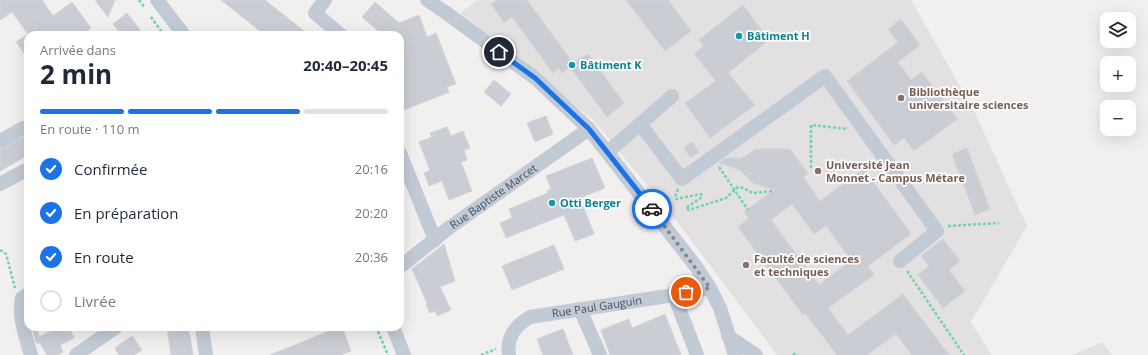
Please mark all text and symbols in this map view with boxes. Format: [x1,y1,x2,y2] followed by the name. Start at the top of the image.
[1100,12,1136,136] map controls
[1100,12,1136,48] button: layers
[747,28,810,43] place label: Bâtiment H
[734,31,744,41] marker: Bâtiment H
[482,35,516,69] pin
[40,41,116,59] text: Arrivée dans
[488,41,510,63] icon: home
[303,55,388,75] text: 20:40–20:45
[40,56,112,92] text: 2 min
[1100,56,1136,92] button: +
[580,57,642,72] place label: Bâtiment K
[567,60,577,70] marker: Bâtiment K
[909,84,1029,112] place label: Bibliothèque universitaire sciences
[896,93,906,103] marker: Bibliothèque universitaire sciences
[1100,100,1136,136] button: −
[40,120,140,138] text: En route · 110 m
[826,157,965,185] place label: Université Jean Monnet - Campus Métare
[40,158,62,180] icon: check
[74,159,147,179] text: Confirmée
[355,160,388,178] text: 20:16
[446,160,540,232] street label: Rue Baptiste Marcet
[813,166,823,176] marker: Université Jean Monnet - Campus Métare
[632,189,672,229] courier
[560,195,621,210] place label: Otti Berger
[547,198,557,208] marker: Otti Berger
[641,198,663,220] icon: car
[40,202,62,224] icon: check
[74,203,179,223] text: En préparation
[355,204,388,222] text: 20:20
[40,246,62,268] icon: check
[74,247,134,267] text: En route
[355,248,388,266] text: 20:36
[754,251,860,279] place label: Faculté de sciences et techniques
[741,260,751,270] marker: Faculté de sciences et techniques
[669,275,703,309] pin
[675,281,697,303] icon: bag
[74,291,116,311] text: Livrée
[551,292,643,321] street label: Rue Paul Gauguin

